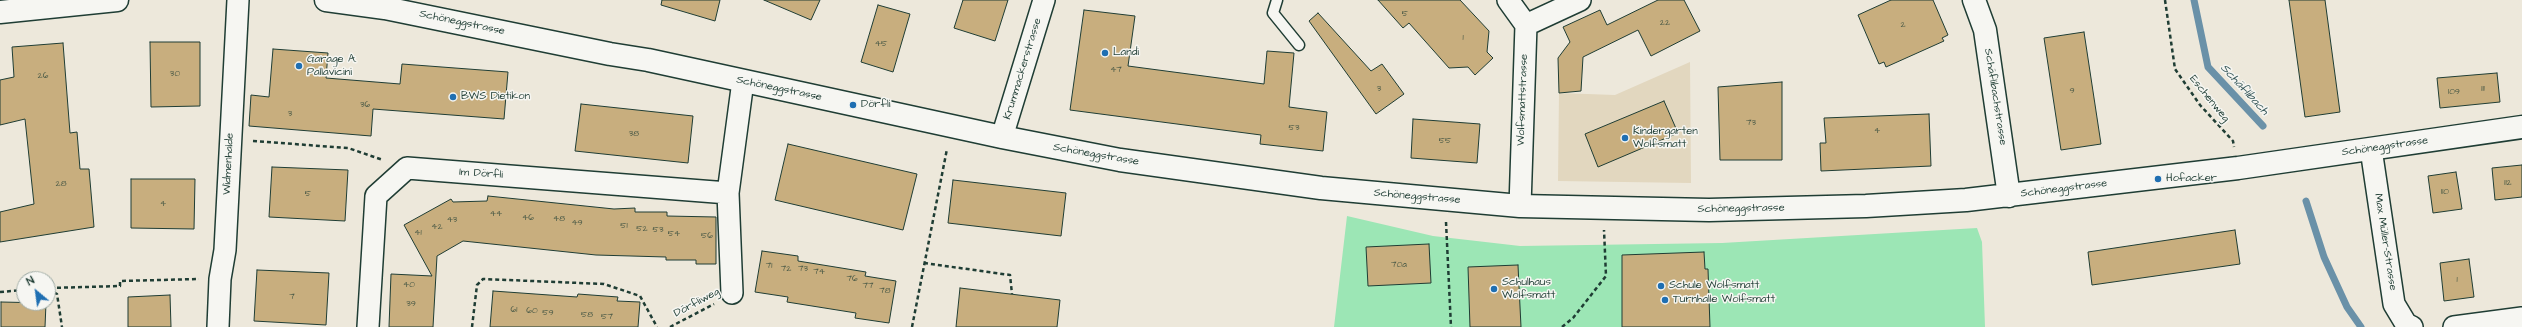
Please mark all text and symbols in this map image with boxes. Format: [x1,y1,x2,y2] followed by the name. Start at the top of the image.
[418,7,506,39] street label: Schöneggstrasse
[1402,9,1408,19] house number: 5
[1001,17,1045,121] street label: Krummackerstrasse
[1660,18,1670,28] house number: 22
[1900,20,1906,30] house number: 2
[1462,33,1464,43] house number: 1
[875,39,887,49] house number: 45
[1113,46,1139,60] place label: Landi
[1100,48,1110,58] marker: Landi
[1981,48,2009,146] street label: Schäflibachstrasse
[307,53,356,79] place label: Garage A. Pallavicini
[1515,54,1531,146] street label: Wolfsmattstrasse
[294,61,304,71] marker: Garage A. Pallavicini
[2217,61,2271,119] water label: Schäflibach
[1110,65,1122,75] house number: 47
[170,69,180,79] house number: 30
[38,71,48,81] house number: 26
[735,73,823,105] street label: Schöneggstrasse
[2186,73,2232,125] street label: Eschenweg
[1377,84,1381,94] house number: 3
[2481,84,2485,94] house number: 111
[2069,86,2075,96] house number: 9
[2448,87,2460,97] house number: 109
[461,90,530,104] place label: BWS Dietikon
[448,92,458,102] marker: BWS Dietikon
[861,98,890,112] place label: Dörfli
[360,100,370,110] house number: 36
[848,100,858,110] marker: Dörfli
[288,109,292,119] house number: 3
[1746,118,1756,128] house number: 73
[1289,123,1299,133] house number: 53
[1633,125,1698,151] place label: Kindergarten Wolfsmatt
[1874,126,1880,136] house number: 4
[629,129,639,139] house number: 38
[221,133,237,195] street label: Widmenhalde
[1620,133,1630,143] marker: Kindergarten Wolfsmatt
[2341,134,2429,160] street label: Schöneggstrasse
[1439,136,1451,146] house number: 55
[1052,141,1140,169] street label: Schöneggstrasse
[459,166,503,182] street label: Im Dörfli
[2166,172,2217,186] place label: Hofacker
[2153,174,2163,184] marker: Hofacker
[2020,177,2108,201] street label: Schöneggstrasse
[2504,178,2512,188] house number: 112
[56,179,66,189] house number: 28
[1373,187,1461,207] street label: Schöneggstrasse
[2441,187,2449,197] house number: 110
[305,189,311,199] house number: 5
[2371,193,2399,291] street label: Max Müller-Strasse
[160,199,166,209] house number: 4
[1697,202,1785,216] street label: Schöneggstrasse
[490,209,502,219] house number: 44
[522,213,534,223] house number: 46
[553,214,565,224] house number: 48
[447,215,457,225] house number: 43
[571,218,583,228] house number: 49
[620,221,628,231] house number: 51
[431,222,443,232] house number: 42
[636,224,648,234] house number: 52
[653,225,663,235] house number: 53
[414,228,422,238] house number: 41
[668,229,680,239] house number: 54
[701,231,713,241] house number: 56
[1391,260,1407,270] house number: 70a
[766,261,772,271] house number: 71
[781,264,791,274] house number: 72
[798,264,808,274] house number: 73
[813,267,825,277] house number: 74
[16,271,56,311] north arrow
[24,273,37,289] text: N
[846,274,858,284] house number: 76
[2456,275,2458,285] house number: 1
[1502,276,1555,302] place label: Schulhaus Wolfsmatt
[1669,279,1760,293] place label: Schule Wolfsmatt
[403,280,415,290] house number: 40
[862,281,874,291] house number: 77
[1656,281,1666,291] marker: Schule Wolfsmatt
[1489,284,1499,294] marker: Schulhaus Wolfsmatt
[672,285,722,321] street label: Dörfliweg
[879,286,891,296] house number: 78
[289,292,295,302] house number: 7
[1673,293,1775,307] place label: Turnhalle Wolfsmatt
[1660,295,1670,305] marker: Turnhalle Wolfsmatt
[406,299,416,309] house number: 39
[511,305,517,315] house number: 61
[526,306,538,316] house number: 60
[542,308,554,318] house number: 59
[581,310,593,320] house number: 58
[601,312,613,322] house number: 57

